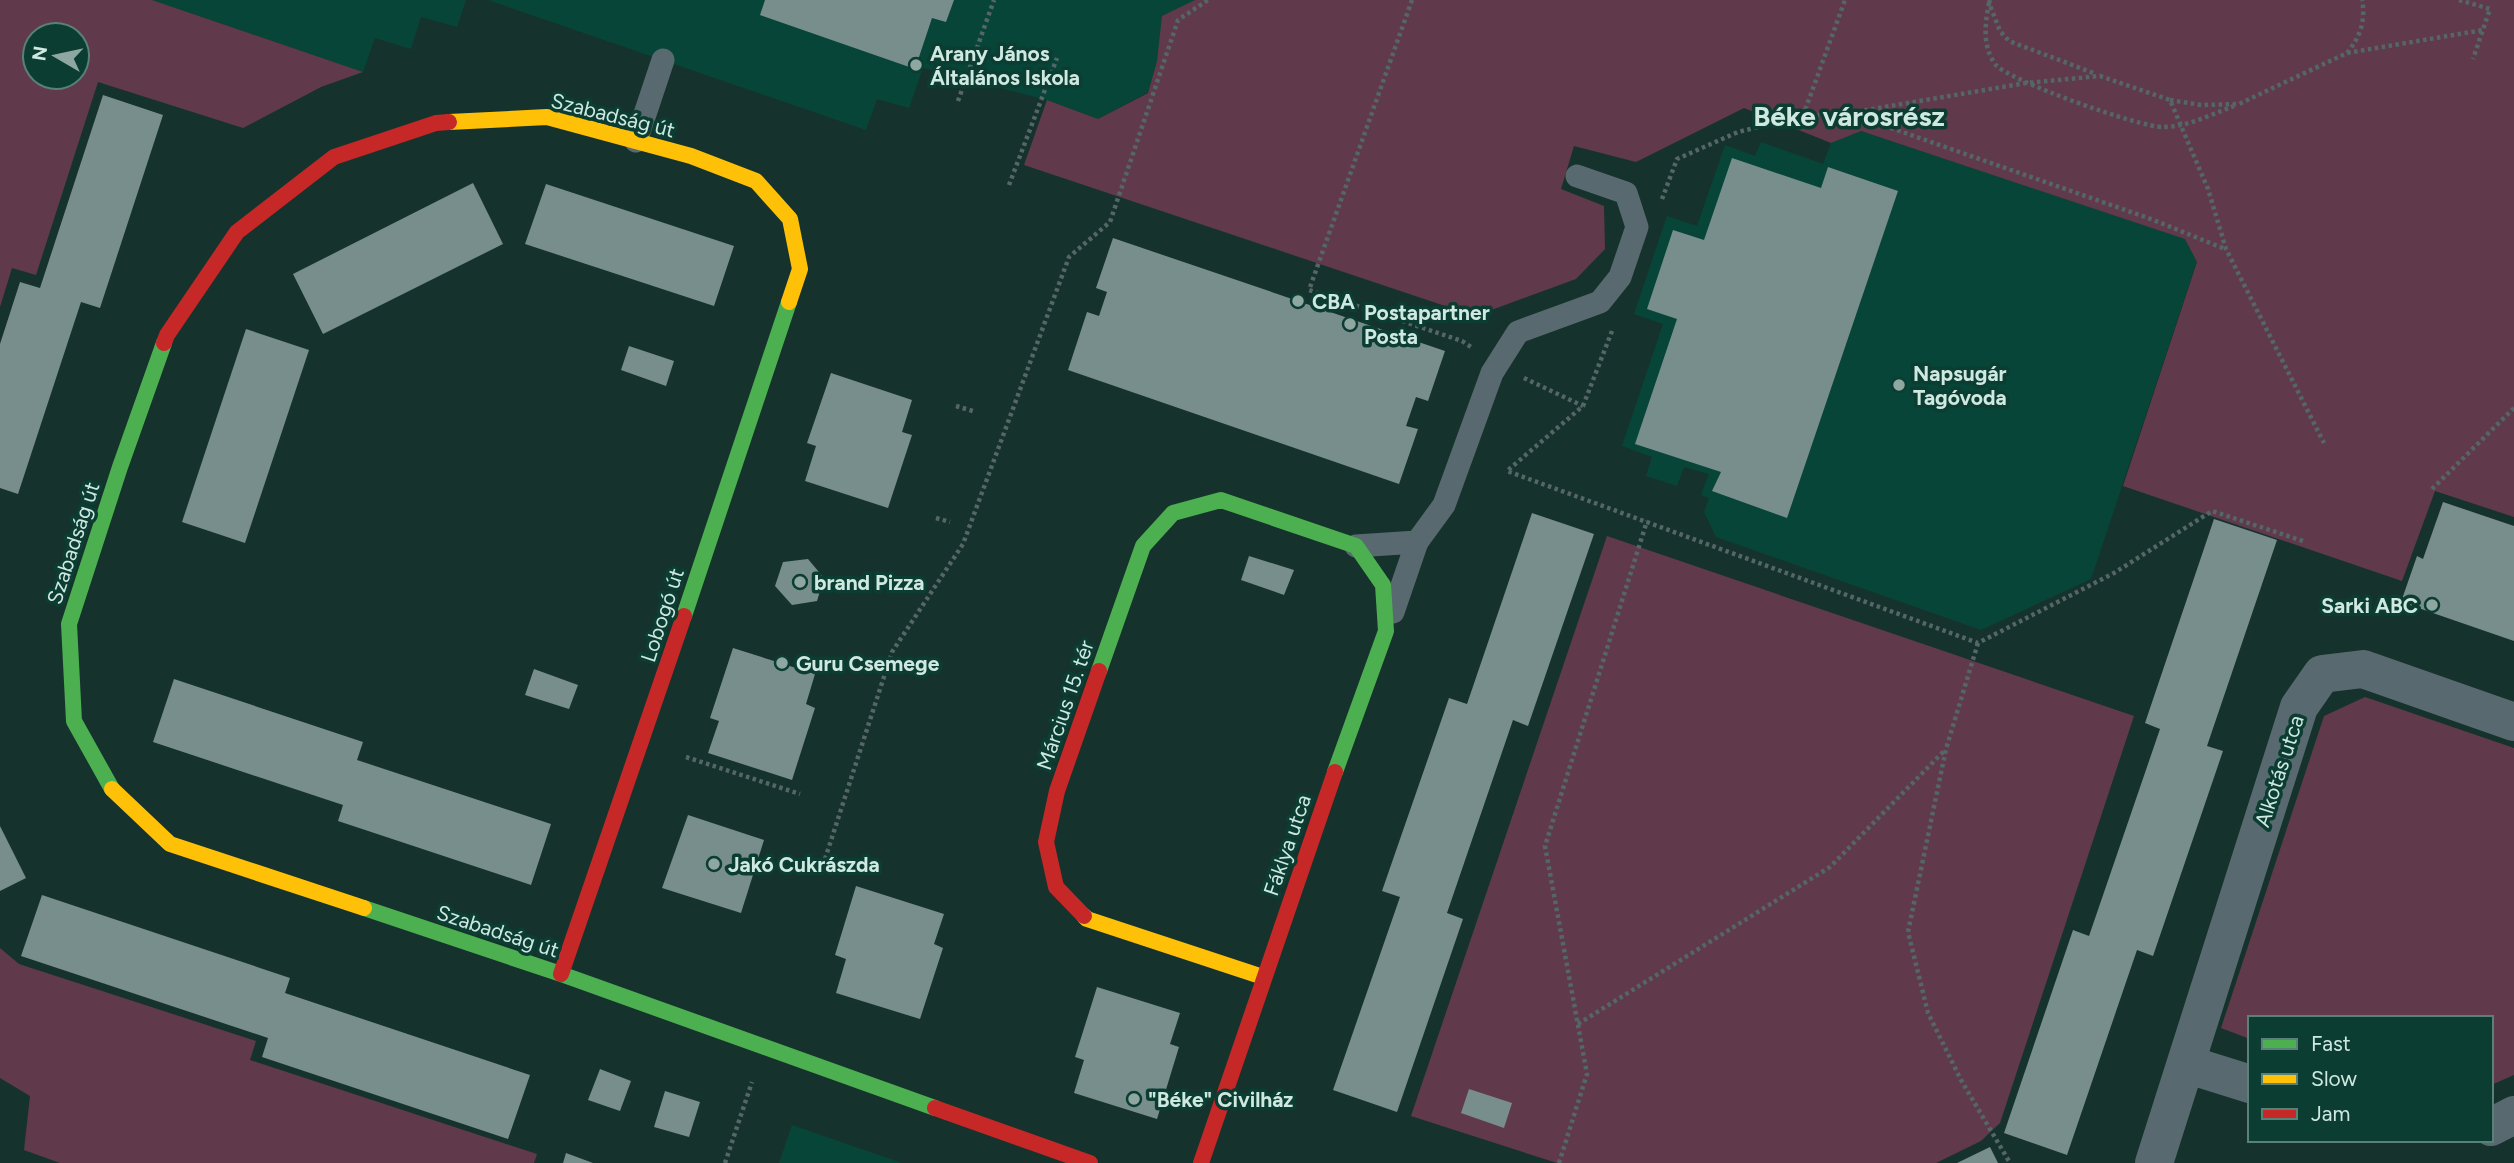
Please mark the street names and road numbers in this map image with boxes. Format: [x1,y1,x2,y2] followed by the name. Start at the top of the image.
[548,88,678,142] street label: Szabadság út
[42,479,105,607] street label: Szabadság út
[635,565,689,665] street label: Lobogó út
[1031,637,1099,773] street label: Március 15. tér
[2249,712,2309,830] street label: Alkotás utca
[1258,791,1316,899] street label: Fáklya utca
[434,900,562,963] street label: Szabadság út

